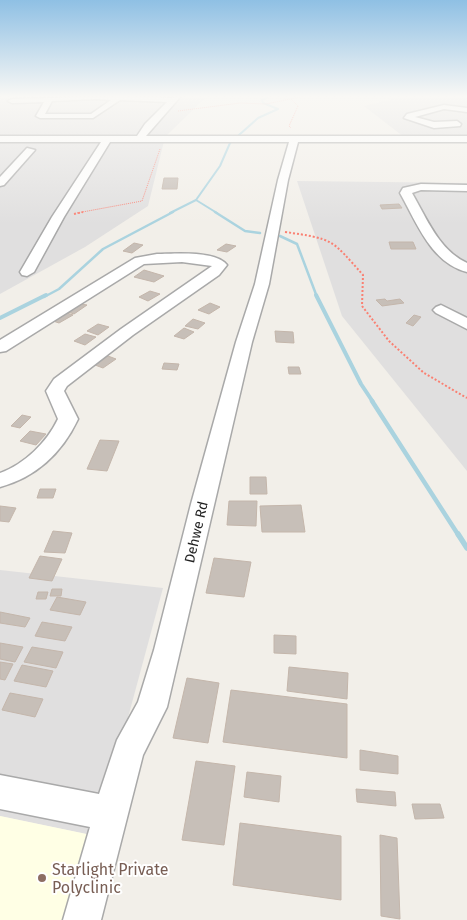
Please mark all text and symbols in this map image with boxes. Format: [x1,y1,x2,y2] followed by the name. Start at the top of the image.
[181,500,212,565] street label: Dehwe Rd
[52,860,168,897] place label: Starlight Private Polyclinic
[36,872,48,884] marker: Starlight Private Polyclinic

